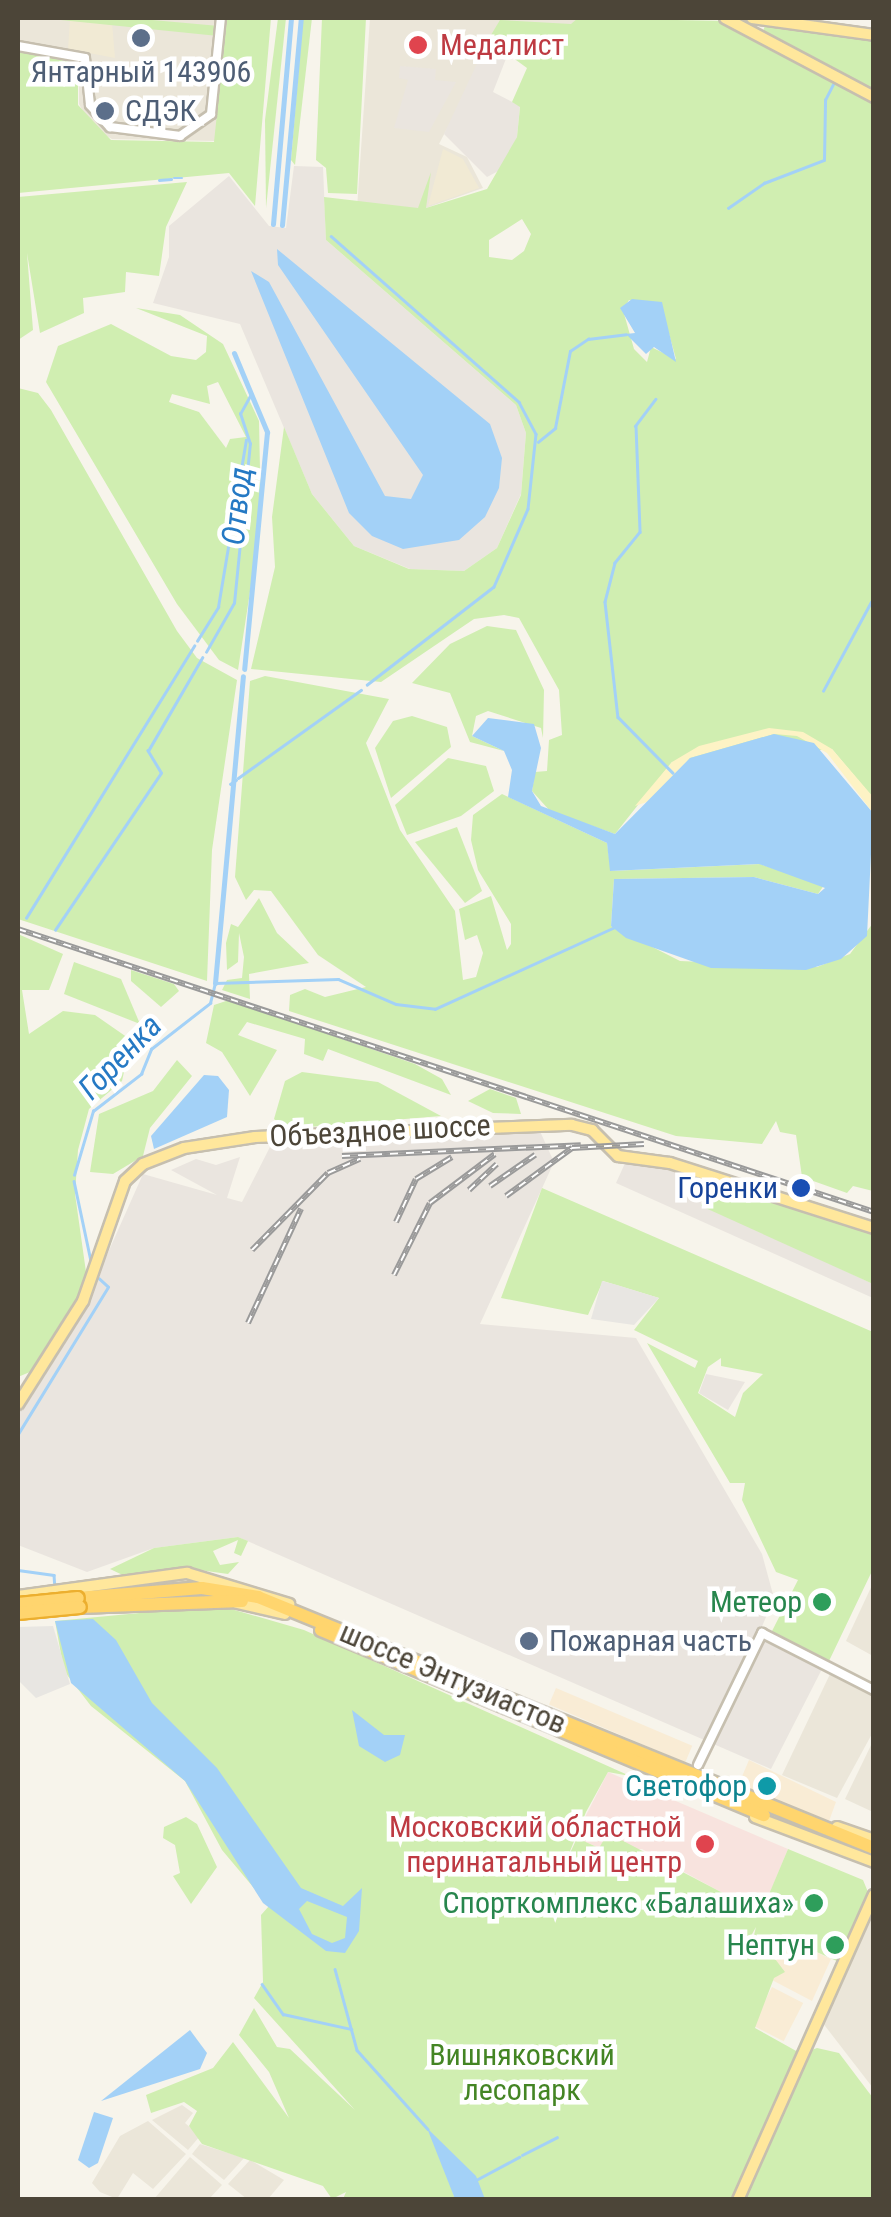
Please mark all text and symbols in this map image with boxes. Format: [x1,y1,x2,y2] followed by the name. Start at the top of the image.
[130,27,152,49] marker: Янтарный 143906
[440,27,564,63] place label: Медалист
[405,32,431,58] marker: Медалист
[31,54,251,90] place label: Янтарный 143906
[125,93,196,129] place label: СДЭК
[94,100,116,122] marker: СДЭК
[214,465,260,547] water label: Отвод
[70,1007,170,1107] water label: Горенка
[268,1107,492,1155] street label: Объездное шоссе
[677,1170,778,1206] place label: Горенки
[788,1175,814,1201] marker: Горенки
[710,1584,802,1620] place label: Метеор
[811,1591,833,1613] marker: Метеор
[334,1614,572,1742] street label: шоссе Энтузиастов
[549,1623,752,1659] place label: Пожарная часть
[518,1630,540,1652] marker: Пожарная часть
[625,1768,747,1804] place label: Светофор
[756,1775,778,1797] marker: Светофор
[389,1809,682,1880] place label: Московский областной перинатальный центр
[692,1831,718,1857] marker: Московский областной перинатальный центр
[443,1885,794,1921] place label: Спорткомплекс «Балашиха»
[803,1892,825,1914] marker: Спорткомплекс «Балашиха»
[726,1927,815,1963] place label: Нептун
[824,1934,846,1956] marker: Нептун
[429,2037,615,2108] park label: Вишняковский лесопарк

